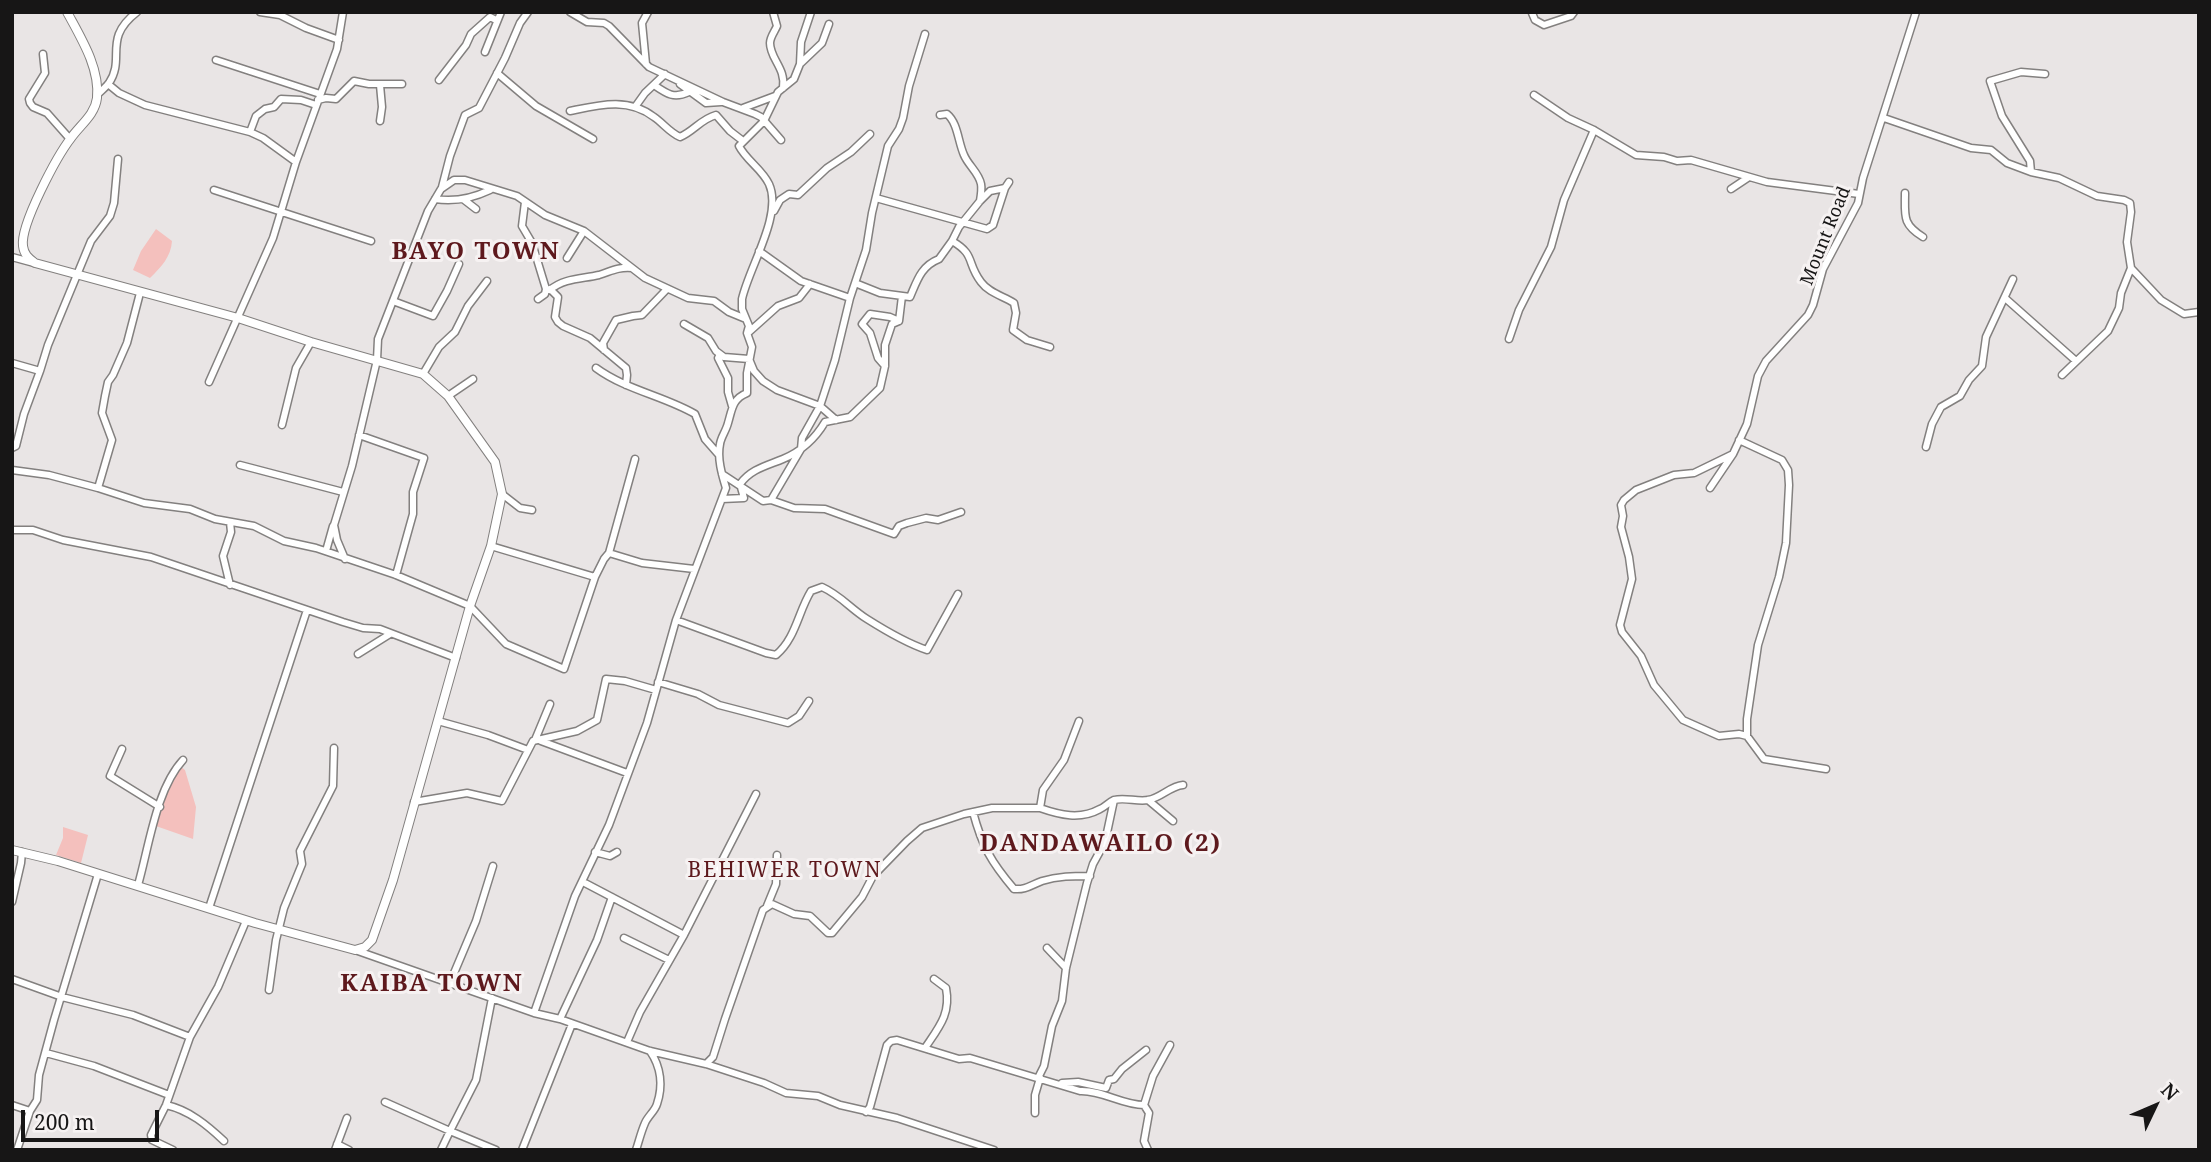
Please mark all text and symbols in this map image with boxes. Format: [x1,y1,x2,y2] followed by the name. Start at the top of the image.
[1796,183,1856,289] street label: Mount Road
[393,238,559,266] district label: BAYO TOWN
[982,830,1220,858] district label: DANDAWAILO (2)
[689,858,881,884] district label: BEHIWER TOWN
[342,970,522,998] district label: KAIBA TOWN
[2120,1071,2190,1141] north arrow
[2156,1077,2185,1106] text: N
[24,1096,163,1140] scale bar
[34,1108,95,1136] text: 200 m

